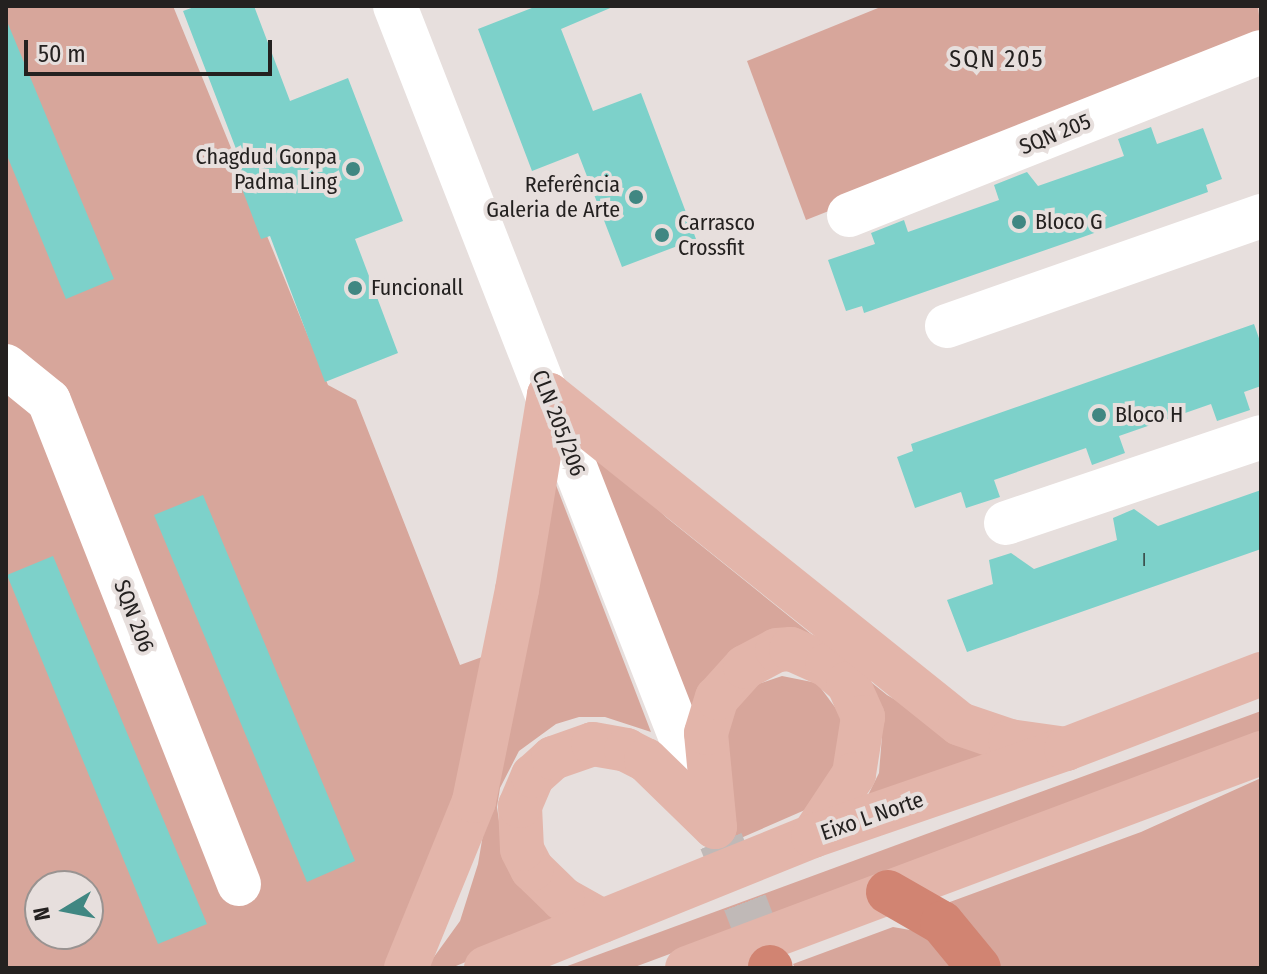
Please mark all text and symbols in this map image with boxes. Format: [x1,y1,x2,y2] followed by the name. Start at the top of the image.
[28,24,276,74] scale bar
[38,40,86,68] text: 50 m
[949,46,1045,74] district label: SQN 205
[1016,108,1094,160] street label: SQN 205
[196,143,337,194] place label: Chagdud Gonpa Padma Ling
[344,160,362,178] marker: Chagdud Gonpa Padma Ling
[486,171,620,222] place label: Referência Galeria de Arte
[627,188,645,206] marker: Referência Galeria de Arte
[678,209,755,260] place label: Carrasco Crossfit
[1035,209,1103,235] place label: Bloco G
[1010,213,1028,231] marker: Bloco G
[653,226,671,244] marker: Carrasco Crossfit
[371,275,463,301] place label: Funcionall
[346,279,364,297] marker: Funcionall
[527,366,591,480] street label: CLN 205/206
[1115,402,1183,428] place label: Bloco H
[1090,406,1108,424] marker: Bloco H
[1142,549,1146,571] house number: I
[108,576,160,656] street label: SQN 206
[817,786,927,846] street label: Eixo L Norte
[24,870,104,950] north arrow
[27,905,56,923] text: N

